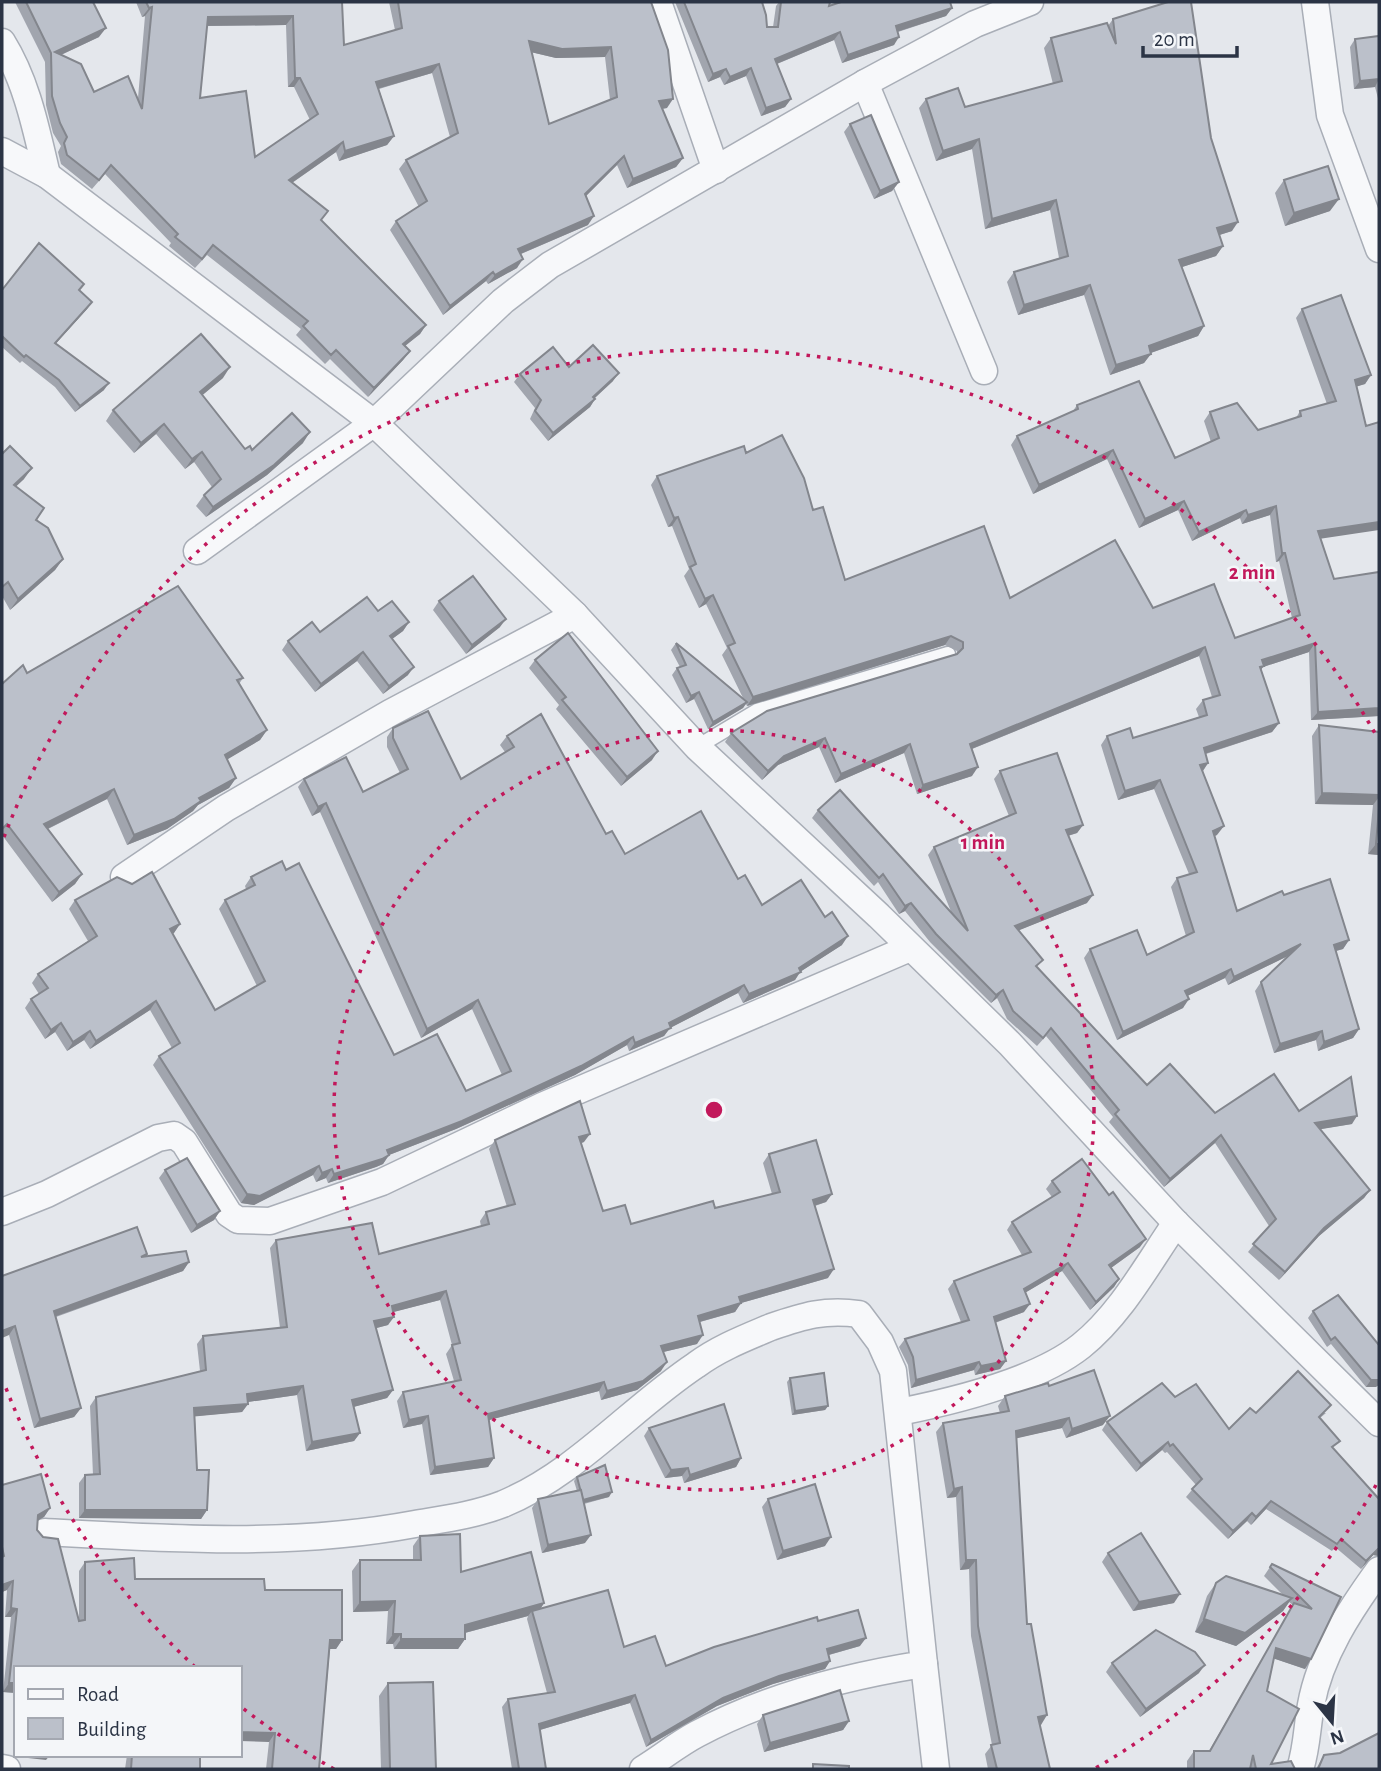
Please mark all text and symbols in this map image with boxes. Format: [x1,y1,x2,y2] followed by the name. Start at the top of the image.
[1143,14,1238,58] scale bar
[1154,29,1195,50] text: 20 m
[1229,562,1275,583] text: 2 min
[961,832,1005,853] text: 1 min
[702,1098,726,1122] centre of rings
[14,1666,242,1757] legend
[77,1684,119,1705] text: Road
[1297,1687,1367,1757] north arrow
[77,1719,147,1740] text: Building
[1328,1726,1346,1748] text: N

